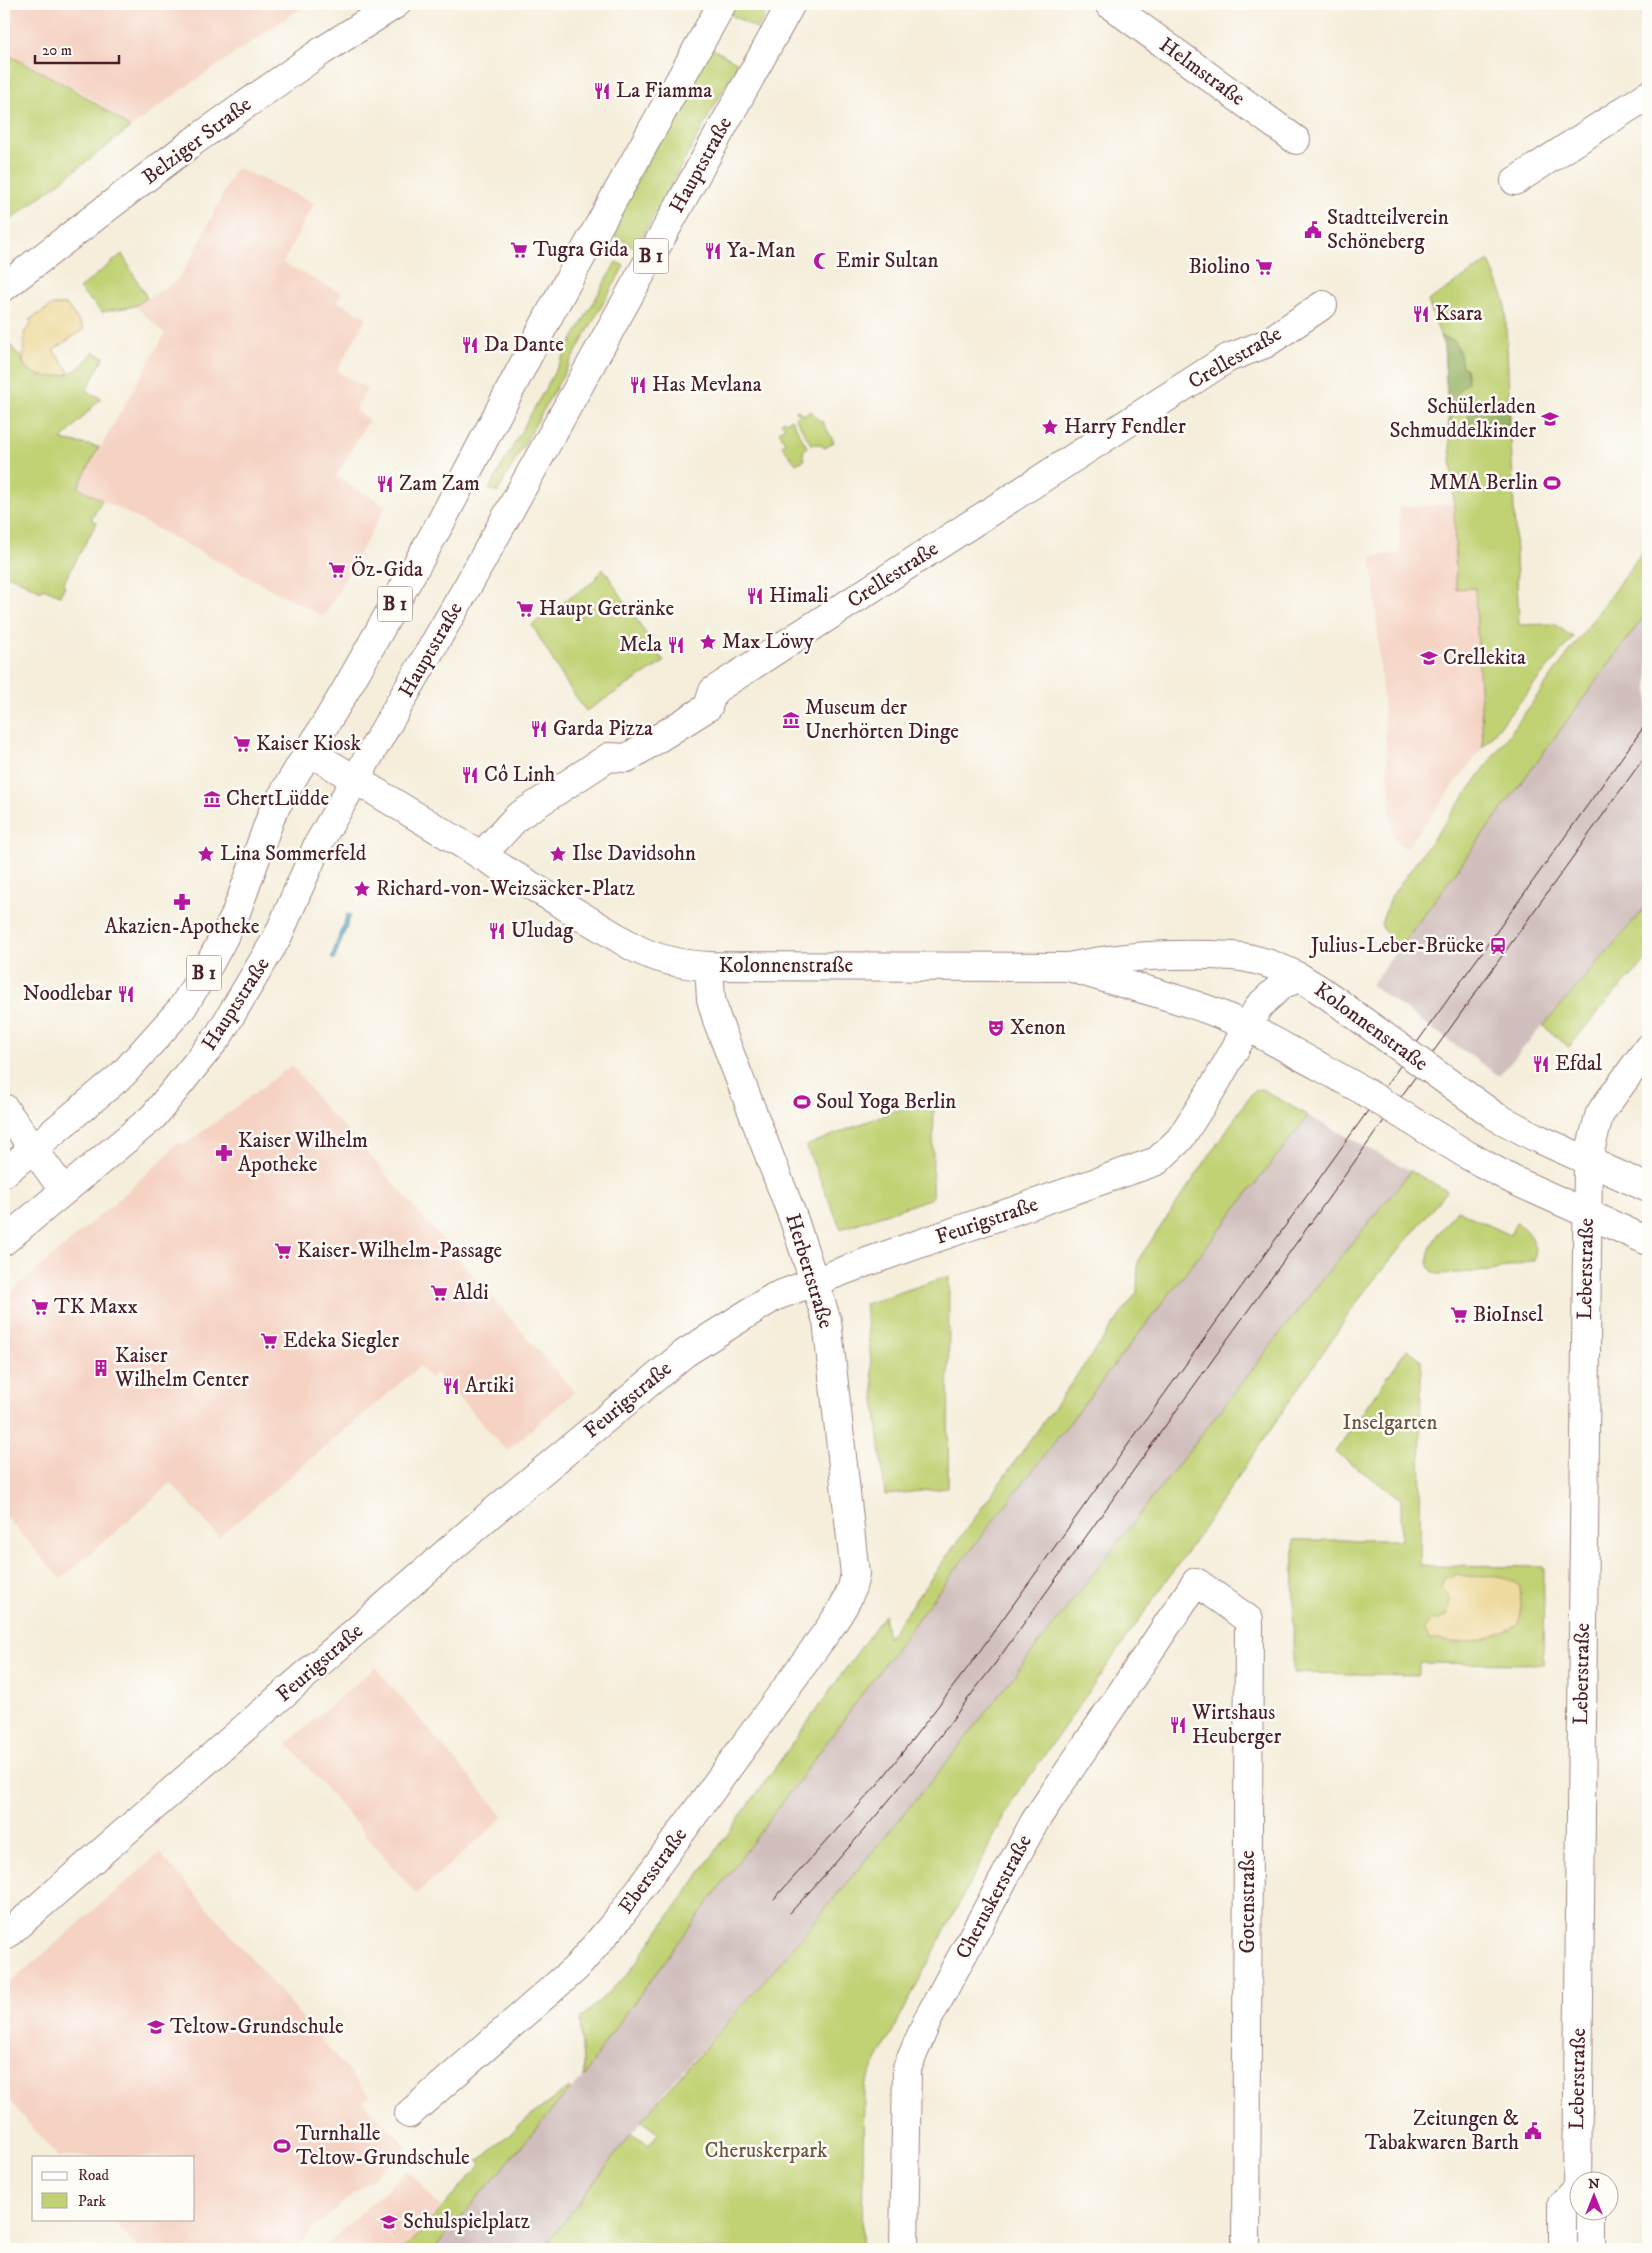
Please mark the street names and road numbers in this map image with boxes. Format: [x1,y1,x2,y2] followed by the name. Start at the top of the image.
[1154,32,1250,112] street label: Helmstraße
[137,91,257,190] street label: Belziger Straße
[664,112,738,218] street label: Hauptstraße
[634,238,668,274] road number: B 1
[1184,321,1287,395] street label: Crellestraße
[843,536,944,614] street label: Crellestraße
[378,586,412,622] road number: B 1
[393,597,469,702] street label: Hauptstraße
[196,952,276,1055] street label: Hauptstraße
[719,953,854,979] street label: Kolonnenstraße
[186,956,222,990] road number: B 1
[1309,977,1433,1077] street label: Kolonnenstraße
[932,1191,1042,1251] street label: Feurigstraße
[779,1210,839,1332] street label: Herbertstraße
[1572,1217,1600,1320] street label: Leberstraße
[579,1356,677,1444] street label: Feurigstraße
[271,1618,369,1708] street label: Feurigstraße
[1568,1622,1596,1725] street label: Leberstraße
[613,1823,693,1919] street label: Ebersstraße
[950,1830,1038,1964] street label: Cheruskerstraße
[1235,1850,1261,1954] street label: Gotenstraße
[1564,2027,1592,2130] street label: Leberstraße

